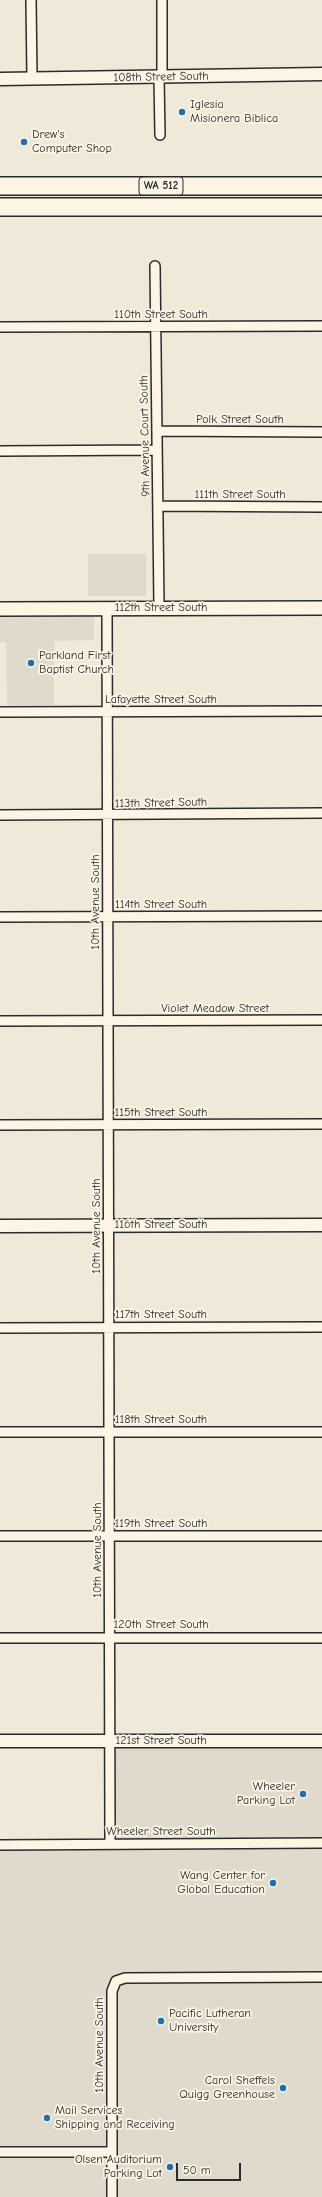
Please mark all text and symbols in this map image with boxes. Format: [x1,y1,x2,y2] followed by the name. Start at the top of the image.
[113,69,209,85] street label: 108th Street South
[190,98,278,126] place label: Iglesia Misionera Biblica
[177,107,187,117] marker: Iglesia Misionera Biblica
[32,128,112,156] place label: Drew's Computer Shop
[19,137,29,147] marker: Drew's Computer Shop
[139,177,183,195] road number: WA 512
[114,308,208,322] street label: 110th Street South
[137,375,153,497] street label: 9th Avenue Court South
[196,413,284,427] street label: Polk Street South
[194,488,286,502] street label: 111th Street South
[115,601,207,615] street label: 112th Street South
[39,649,114,677] place label: Parkland First Baptist Church
[26,658,36,668] marker: Parkland First Baptist Church
[105,693,217,707] street label: Lafayette Street South
[115,795,207,811] street label: 113th Street South
[89,854,103,950] street label: 10th Avenue South
[115,898,207,912] street label: 114th Street South
[161,1002,269,1016] street label: Violet Meadow Street
[115,1106,207,1120] street label: 115th Street South
[90,1178,104,1274] street label: 10th Avenue South
[115,1218,207,1232] street label: 116th Street South
[115,1308,207,1322] street label: 117th Street South
[115,1413,207,1427] street label: 118th Street South
[91,1502,105,1598] street label: 10th Avenue South
[115,1517,207,1531] street label: 119th Street South
[113,1618,209,1632] street label: 120th Street South
[115,1734,207,1748] street label: 121st Street South
[237,1780,295,1808] place label: Wheeler Parking Lot
[298,1789,308,1799] marker: Wheeler Parking Lot
[106,1825,216,1839] street label: Wheeler Street South
[177,1869,265,1897] place label: Wang Center for Global Education
[268,1878,278,1888] marker: Wang Center for Global Education
[93,1997,107,2093] street label: 10th Avenue South
[169,2007,251,2035] place label: Pacific Lutheran University
[156,2016,166,2026] marker: Pacific Lutheran University
[179,2074,275,2102] place label: Carol Sheffels Quigg Greenhouse
[278,2083,288,2093] marker: Carol Sheffels Quigg Greenhouse
[55,2104,175,2132] place label: Mail Services Shipping and Receiving
[42,2113,52,2123] marker: Mail Services Shipping and Receiving
[75,2153,162,2181] place label: Olsen Auditorium Parking Lot
[178,2155,243,2181] scale bar
[165,2162,175,2172] marker: Olsen Auditorium Parking Lot
[183,2163,211,2177] text: 50 m

